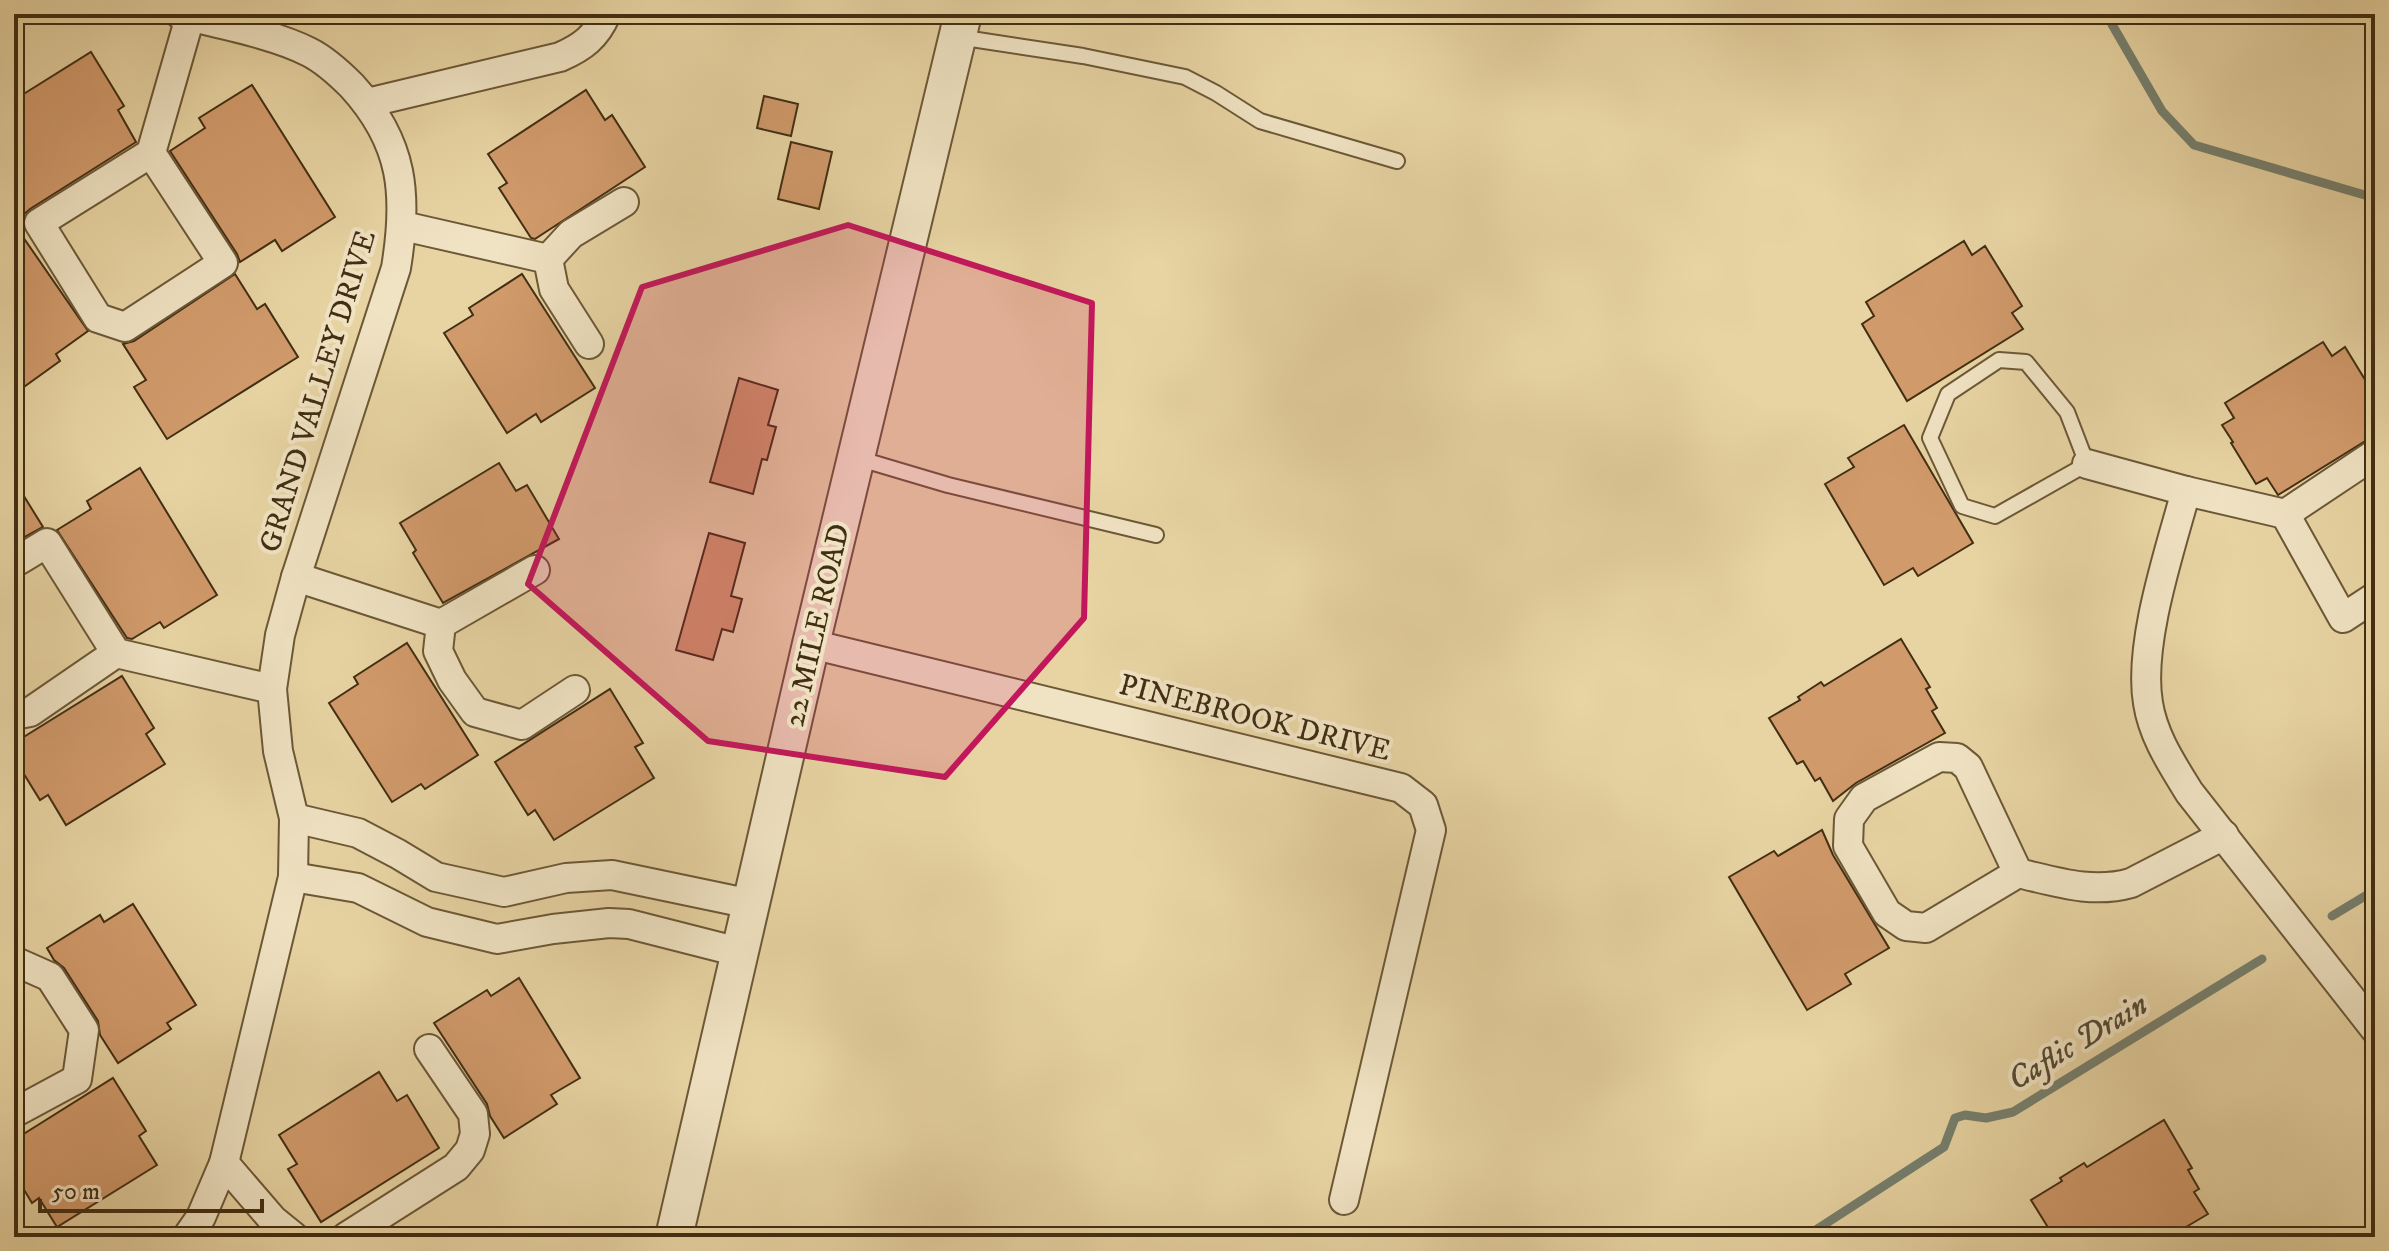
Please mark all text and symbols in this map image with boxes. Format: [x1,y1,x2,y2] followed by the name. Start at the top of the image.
[252,226,385,557] street label: GRAND VALLEY DRIVE
[776,520,859,730] street label: 22 MILE ROAD
[1115,667,1394,770] street label: PINEBROOK DRIVE
[2001,985,2156,1100] water label: Caflic Drain
[40,1163,262,1213] scale bar
[52,1177,100,1207] text: 50 m

